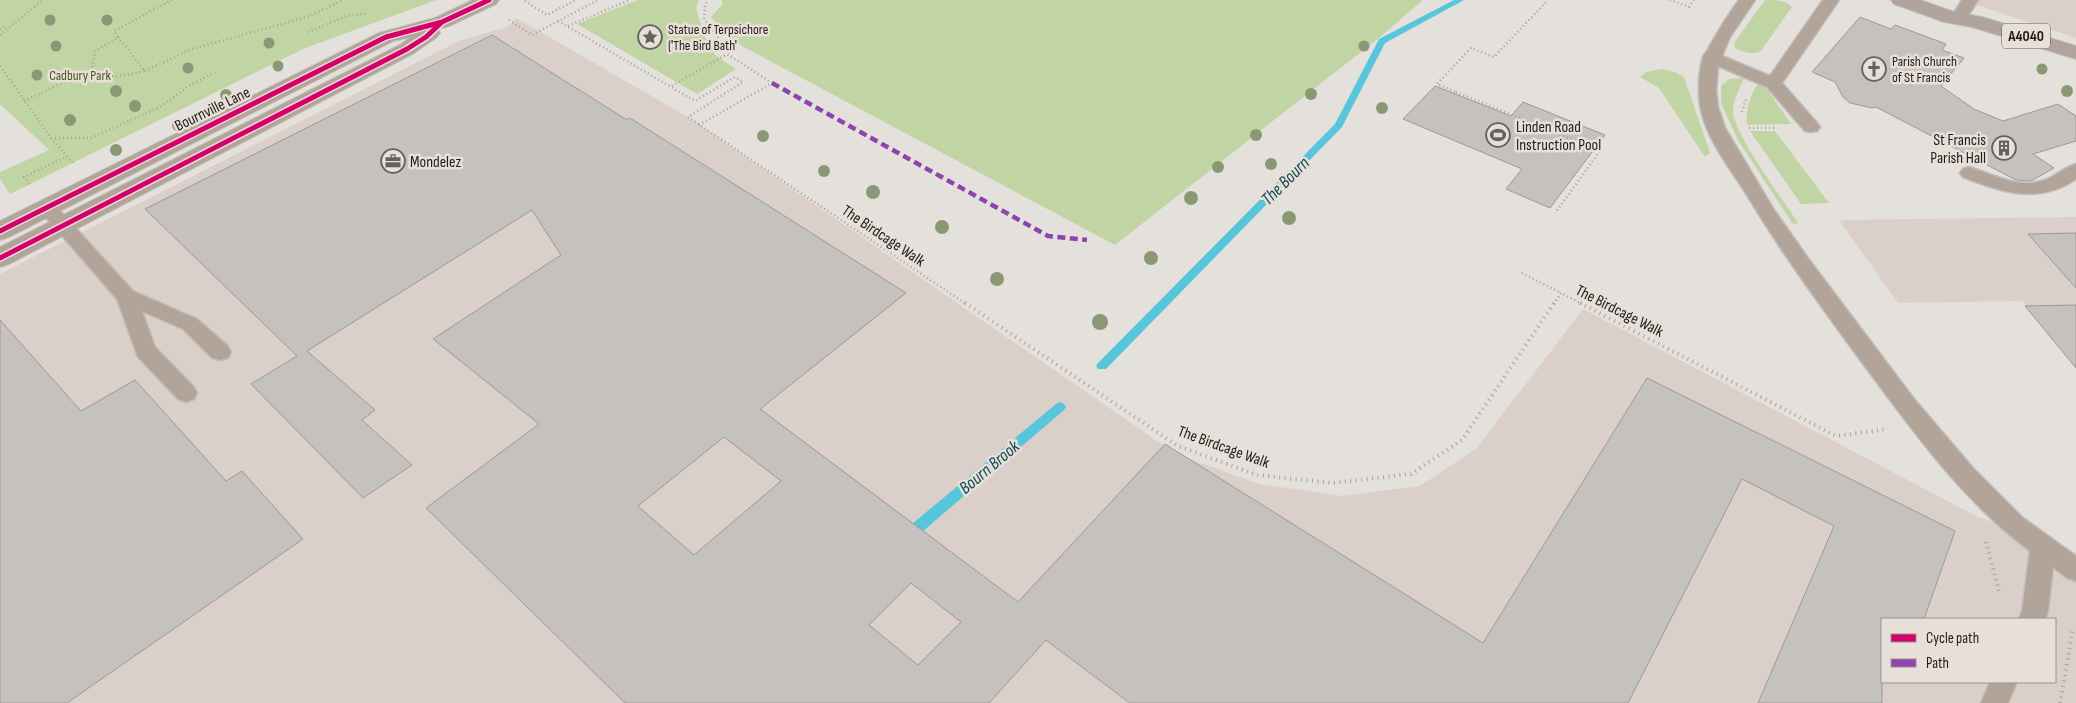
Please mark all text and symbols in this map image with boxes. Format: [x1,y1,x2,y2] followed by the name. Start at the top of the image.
[668,21,768,54] place label: Statue of Terpsichore ('The Bird Bath'
[637,24,663,50] place icon: Statue of Terpsichore ('The Bird Bath'
[2002,24,2050,48] road number: A4040
[1892,53,1957,86] place label: Parish Church of St Francis
[1861,56,1887,82] church icon: Parish Church of St Francis
[49,67,111,84] park label: Cadbury Park
[172,83,253,136] street label: Bournville Lane
[1516,118,1601,155] place label: Linden Road Instruction Pool
[1485,122,1511,148] sports icon: Linden Road Instruction Pool
[1930,131,1986,168] place label: St Francis Parish Hall
[1991,135,2017,161] building icon: St Francis Parish Hall
[380,148,406,174] office icon: Mondelez
[410,153,462,172] place label: Mondelez
[1257,153,1314,210] water label: The Bourn
[838,201,928,271] street label: The Birdcage Walk
[1572,281,1666,342] street label: The Birdcage Walk
[1175,422,1272,473] street label: The Birdcage Walk
[955,435,1025,499] water label: Bourn Brook
[1881,618,2056,683] legend
[1926,629,1979,648] text: Cycle path
[1926,654,1949,673] text: Path

